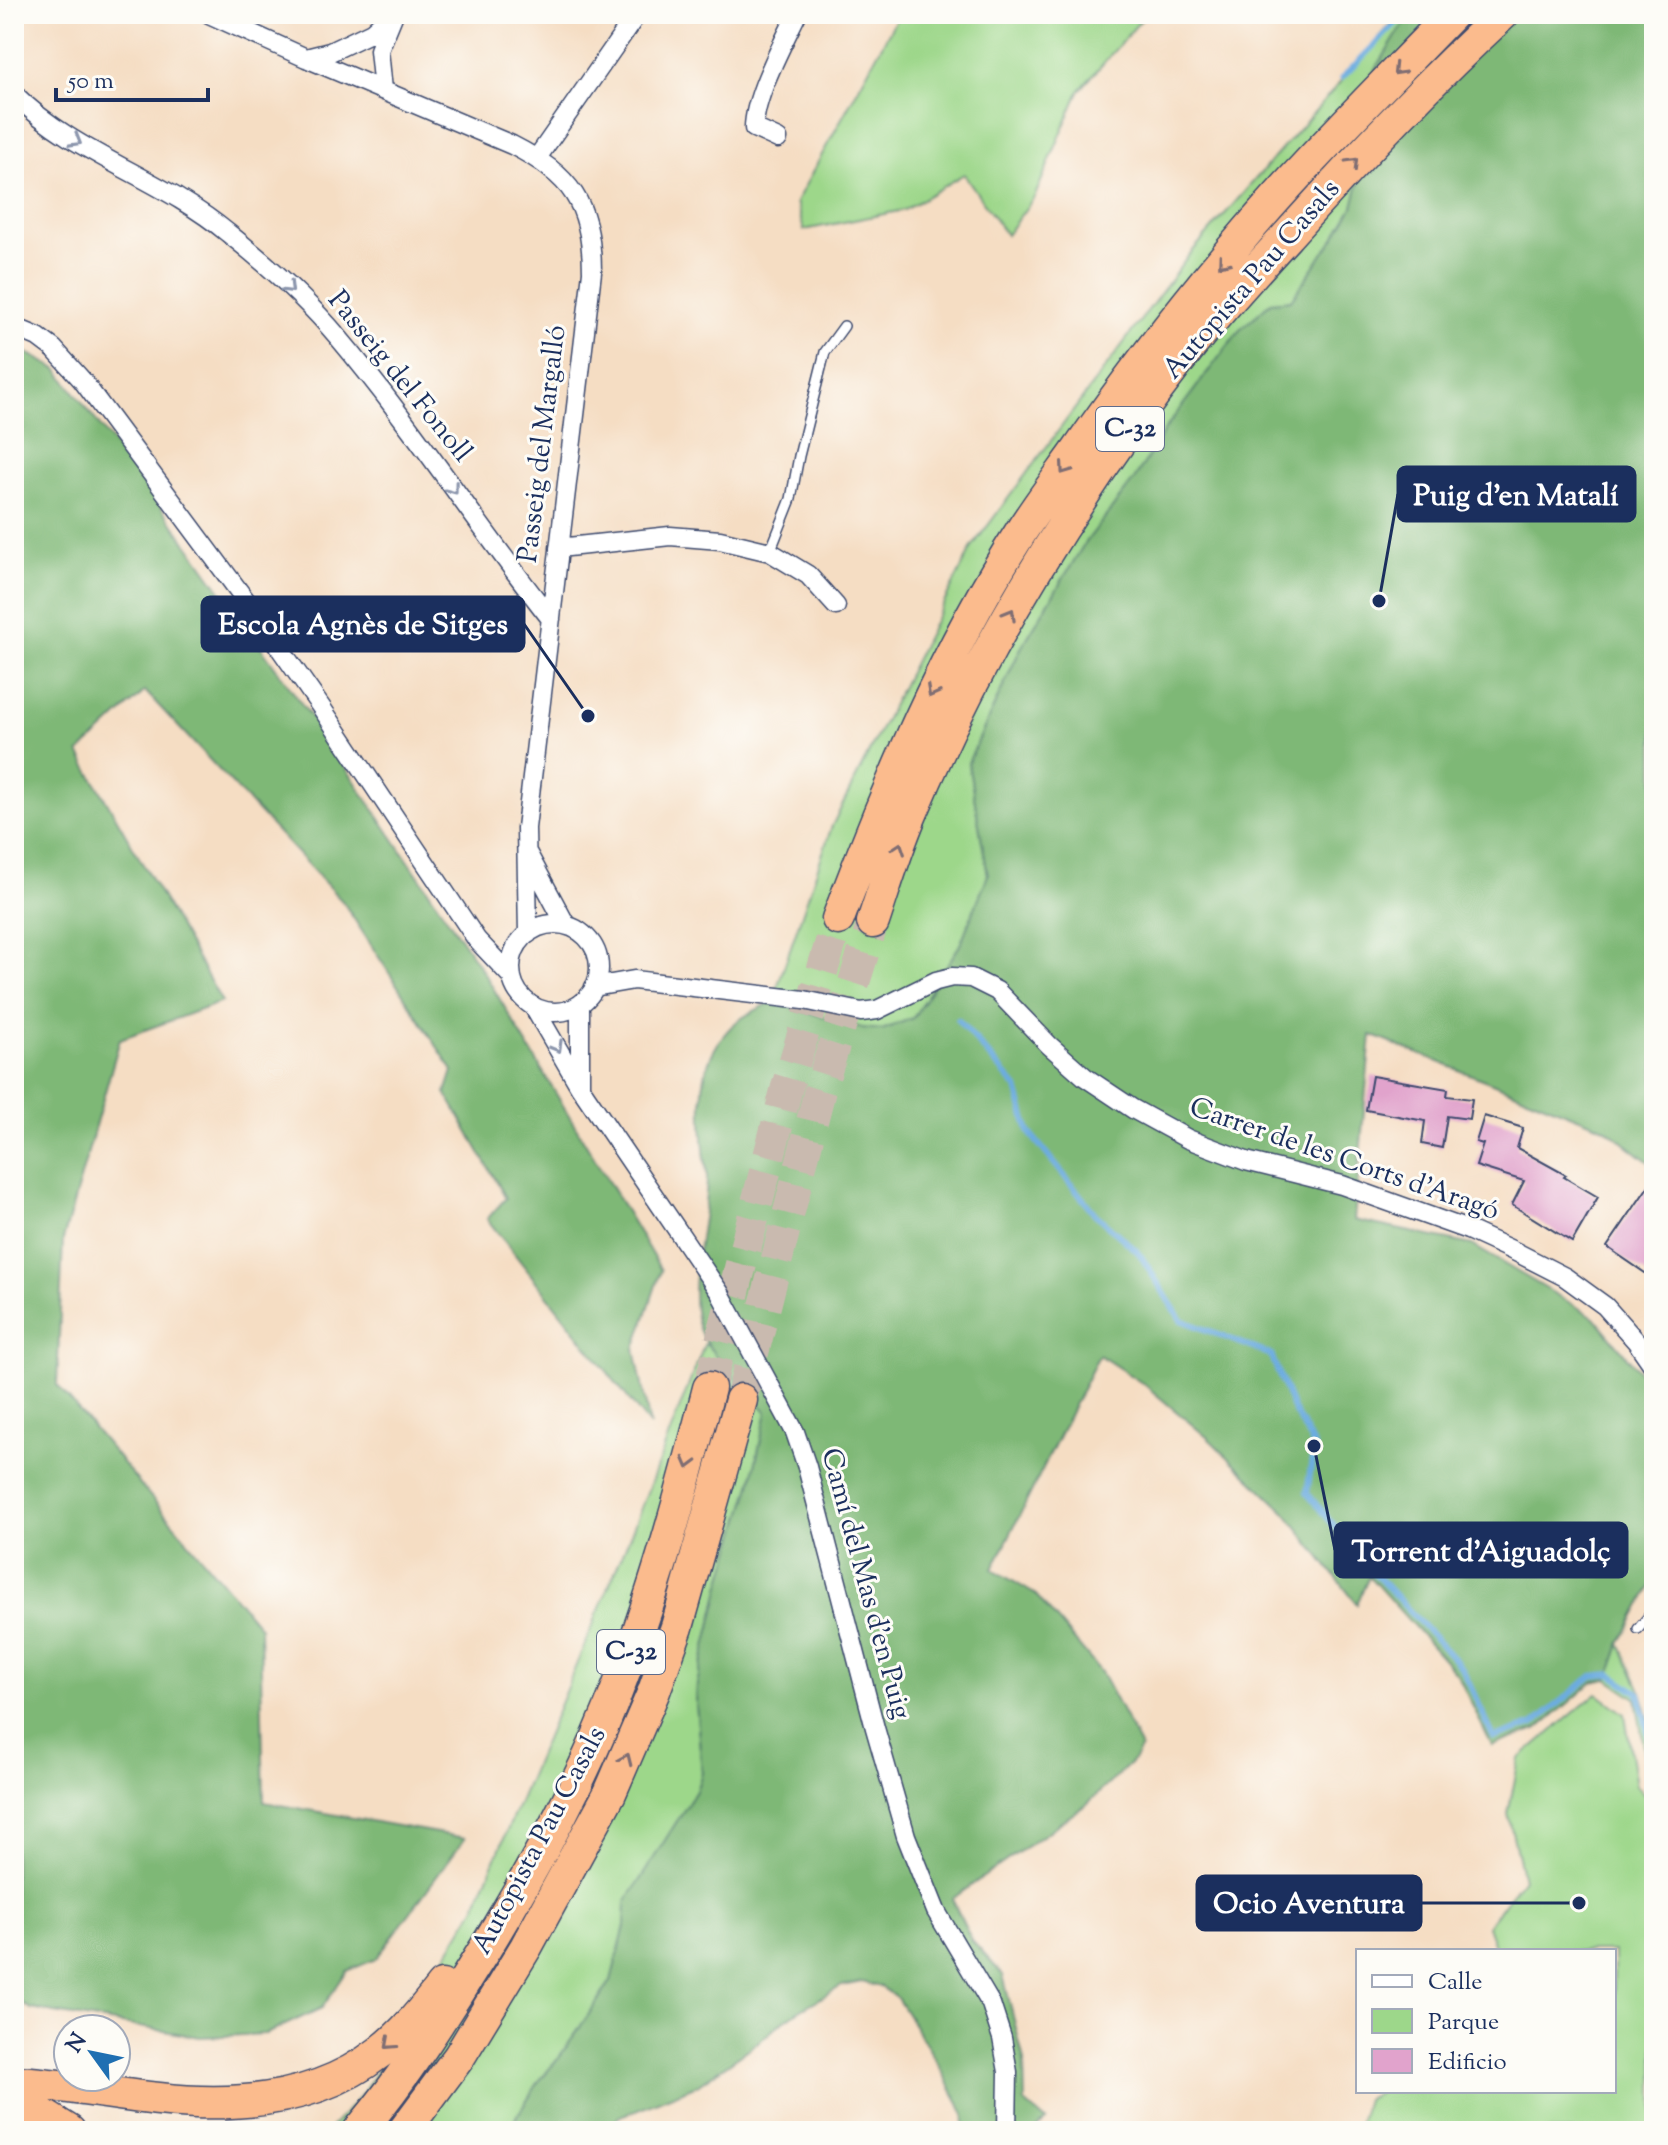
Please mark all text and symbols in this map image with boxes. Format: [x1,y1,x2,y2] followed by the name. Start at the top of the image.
[56,52,208,102] scale bar
[1393,61,1407,76] one-way arrow
[66,65,114,99] text: 50 m
[67,131,82,147] one-way arrow
[1344,158,1359,172] one-way arrow
[1154,171,1350,389] street label: Autopista Pau Casals
[1218,253,1232,268] one-way arrow
[280,279,294,293] one-way arrow
[317,283,481,472] street label: Passeig del Fonoll
[509,323,577,565] street label: Passeig del Margalló
[1096,407,1164,451] road number: C-32
[1060,460,1075,474] one-way arrow
[1398,467,1635,521] callout: Puig d'en Matalí
[1413,476,1619,519] text: Puig d'en Matalí
[444,480,458,495] one-way arrow
[202,597,524,651] callout: Escola Agnès de Sitges
[218,605,508,648] text: Escola Agnès de Sitges
[1000,608,1016,623] one-way arrow
[927,683,942,698] one-way arrow
[889,842,905,856] one-way arrow
[547,1038,563,1052] one-way arrow
[1184,1088,1504,1232] street label: Carrer de les Corts d'Aragó
[810,1444,920,1724] street label: Camí del Mas d'en Puig
[682,1456,699,1470] one-way arrow
[1335,1523,1627,1577] callout: Torrent d'Aiguadolç
[1351,1532,1611,1575] text: Torrent d'Aiguadolç
[597,1630,665,1674] road number: C-32
[463,1720,617,1962] street label: Autopista Pau Casals
[616,1752,632,1767] one-way arrow
[1197,1876,1421,1930] callout: Ocio Aventura
[1213,1884,1405,1927] text: Ocio Aventura
[1356,1949,1616,2093] legend
[1428,1966,1482,2000] text: Calle
[1428,2006,1499,2040] text: Parque
[52,2013,132,2093] north arrow
[60,2027,96,2060] text: N
[384,2034,399,2049] one-way arrow
[1428,2046,1507,2080] text: Edificio

